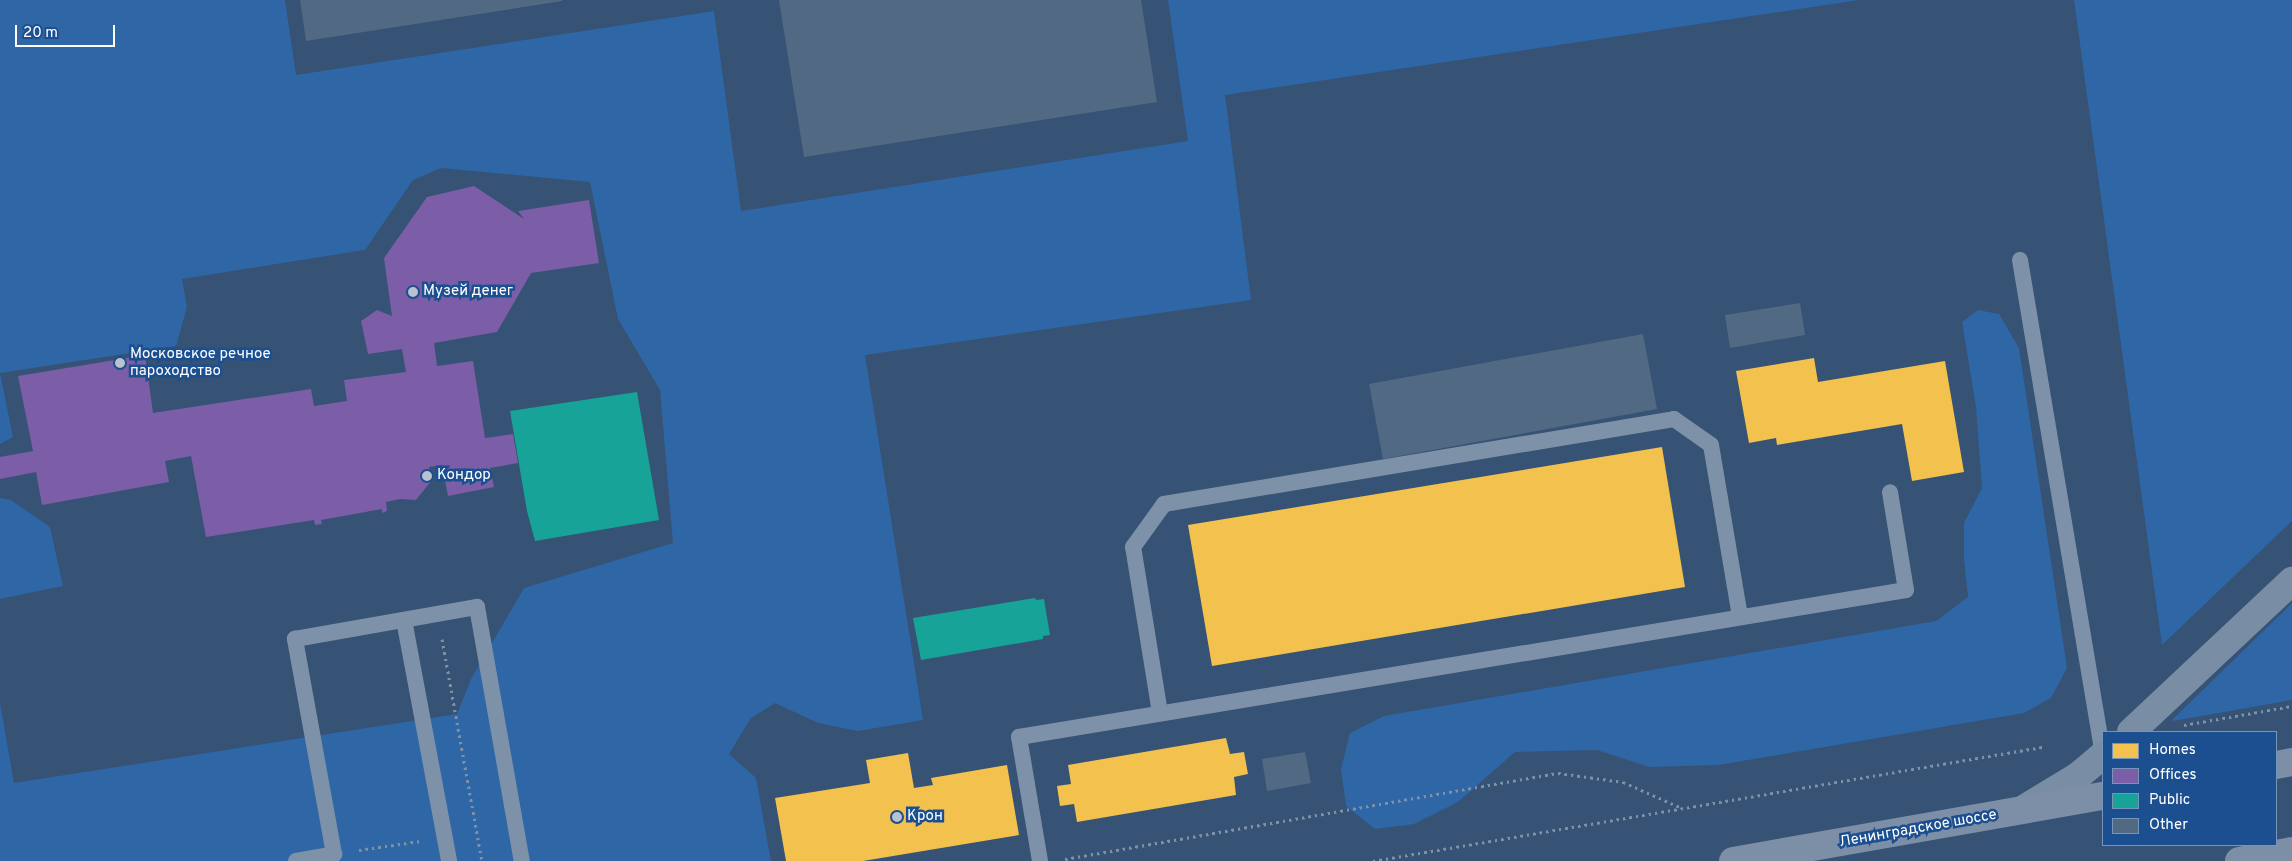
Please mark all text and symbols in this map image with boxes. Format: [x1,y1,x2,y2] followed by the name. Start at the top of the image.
[18,15,118,47] scale bar
[23,24,58,43] text: 20 m
[423,283,513,301] place label: Музей денег
[407,286,419,298] marker: Музей денег
[130,345,270,380] place label: Московское речное пароходство
[114,357,126,369] marker: Московское речное пароходство
[437,467,491,485] place label: Кондор
[421,470,433,482] marker: Кондор
[2102,731,2277,846] legend
[2149,741,2196,760] text: Homes
[2149,766,2196,785] text: Offices
[2149,791,2190,810] text: Public
[1838,806,1998,852] street label: Ленинградское шоссе
[907,808,943,826] place label: Крон
[891,811,903,823] marker: Крон
[2149,816,2188,835] text: Other

